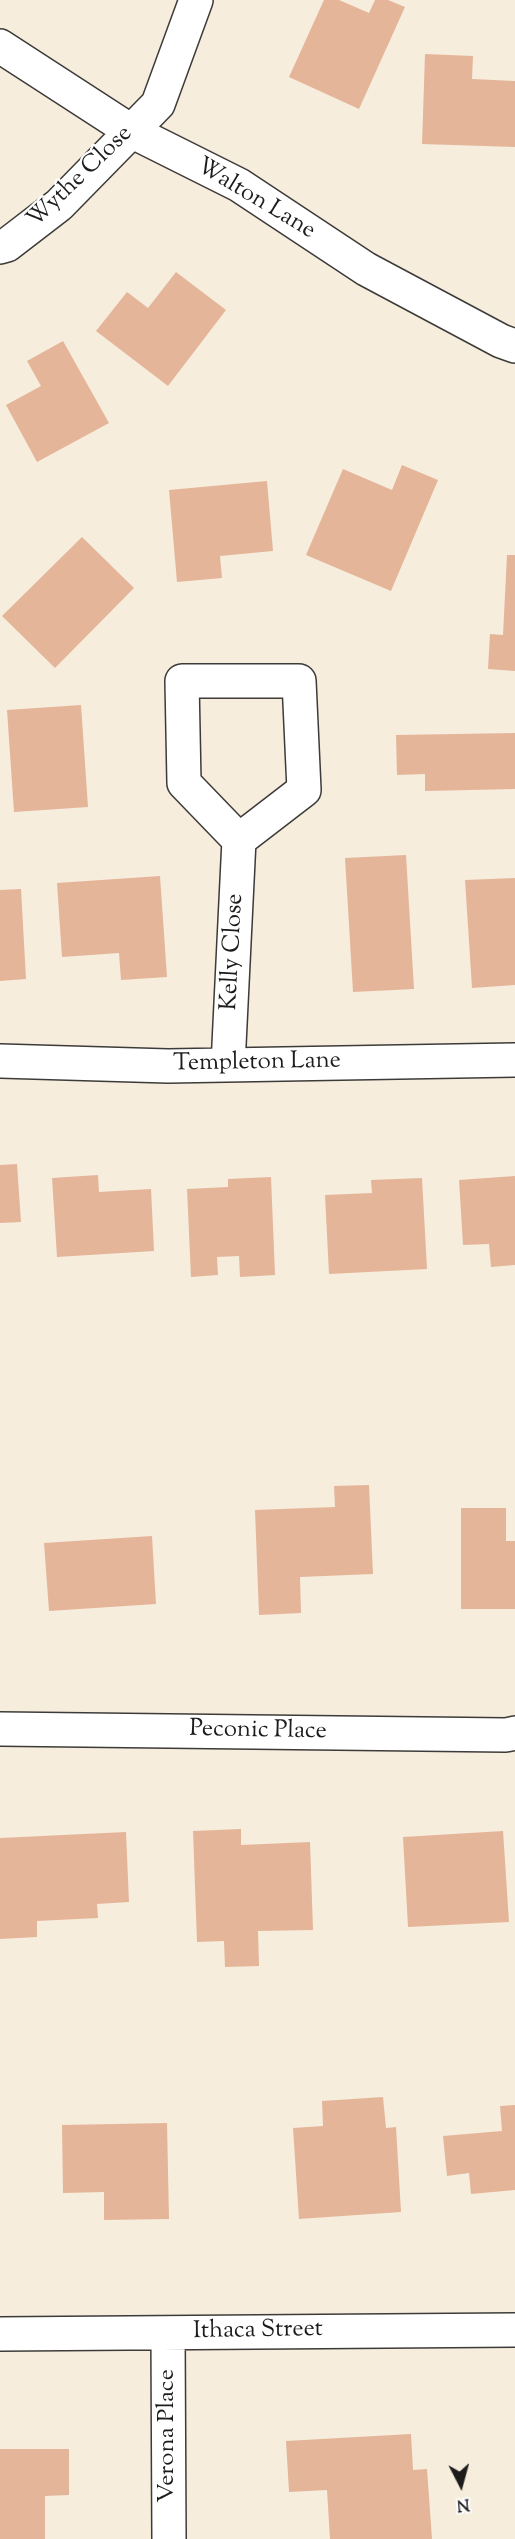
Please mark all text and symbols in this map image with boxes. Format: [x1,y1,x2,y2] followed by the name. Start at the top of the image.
[22,121,140,235] street label: Wythe Close
[190,153,320,247] street label: Walton Lane
[217,893,251,1011] street label: Kelly Close
[173,1048,341,1080] street label: Templeton Lane
[189,1716,327,1748] street label: Peconic Place
[193,2316,323,2348] street label: Ithaca Street
[155,2369,183,2503] street label: Verona Place
[431,2455,491,2515] north arrow
[455,2491,470,2516] text: N

